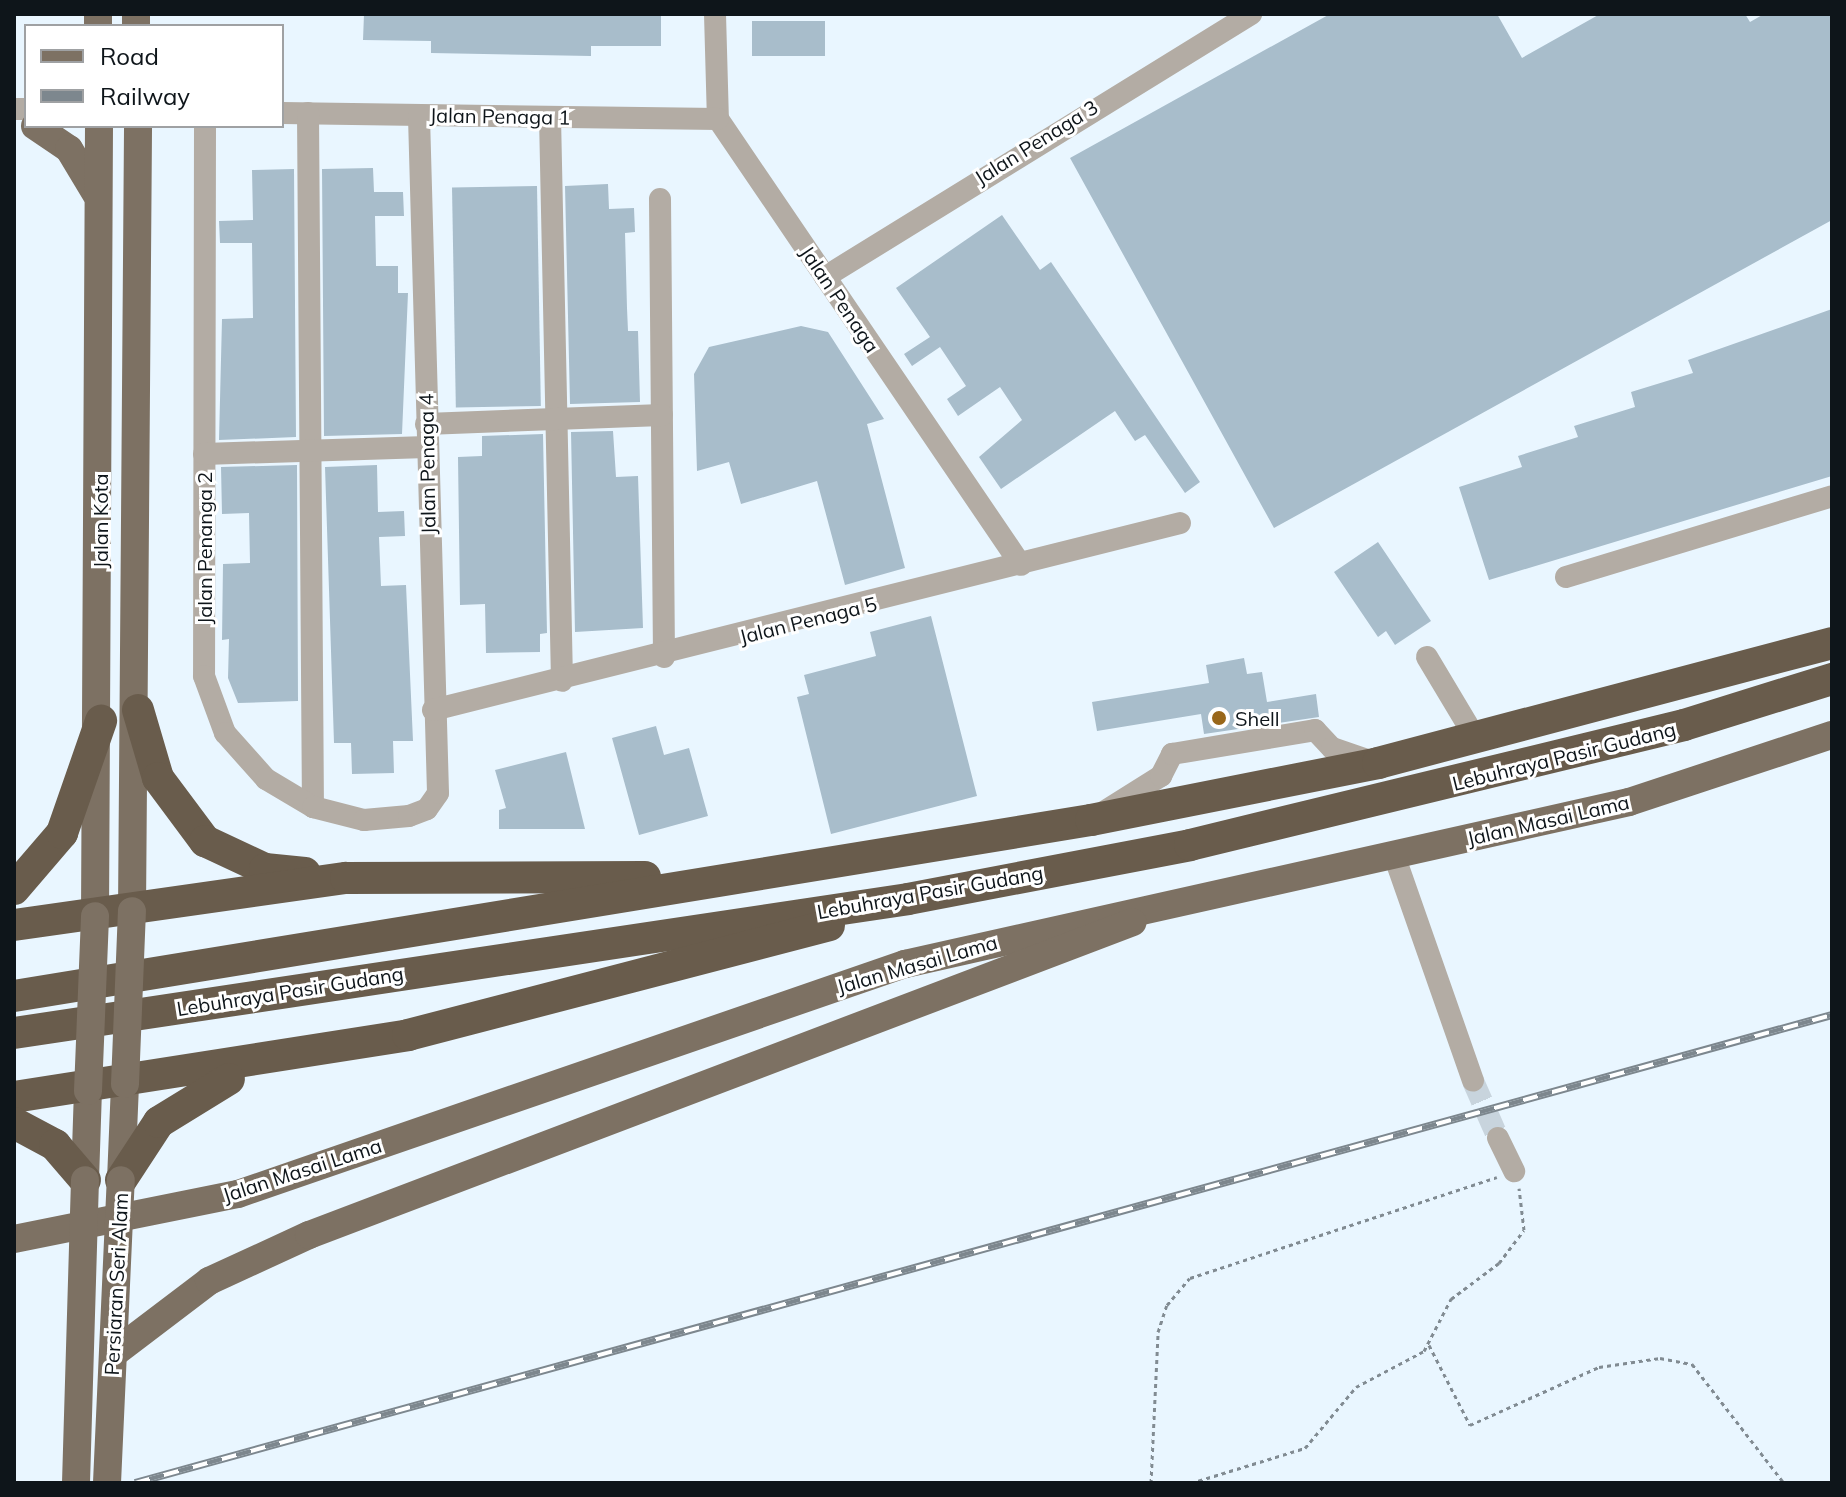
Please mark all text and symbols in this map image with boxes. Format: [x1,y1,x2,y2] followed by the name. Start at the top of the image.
[24,24,284,128] legend
[100,41,159,71] text: Road
[100,81,190,111] text: Railway
[970,95,1102,189] street label: Jalan Penaga 3
[429,103,571,129] street label: Jalan Penaga 1
[796,241,884,357] street label: Jalan Penaga
[414,393,440,535] street label: Jalan Penaga 4
[192,472,216,624] street label: Jalan Penanga 2
[88,473,112,569] street label: Jalan Kota
[737,591,879,649] street label: Jalan Penaga 5
[1235,706,1280,730] place label: Shell
[1210,709,1228,727] marker: Shell
[1450,717,1678,795] street label: Lebuhraya Pasir Gudang
[1465,790,1631,850] street label: Jalan Masai Lama
[815,860,1045,924] street label: Lebuhraya Pasir Gudang
[834,930,1000,998] street label: Jalan Masai Lama
[175,961,405,1021] street label: Lebuhraya Pasir Gudang
[219,1133,385,1207] street label: Jalan Masai Lama
[99,1192,133,1376] street label: Persiaran Seri Alam

